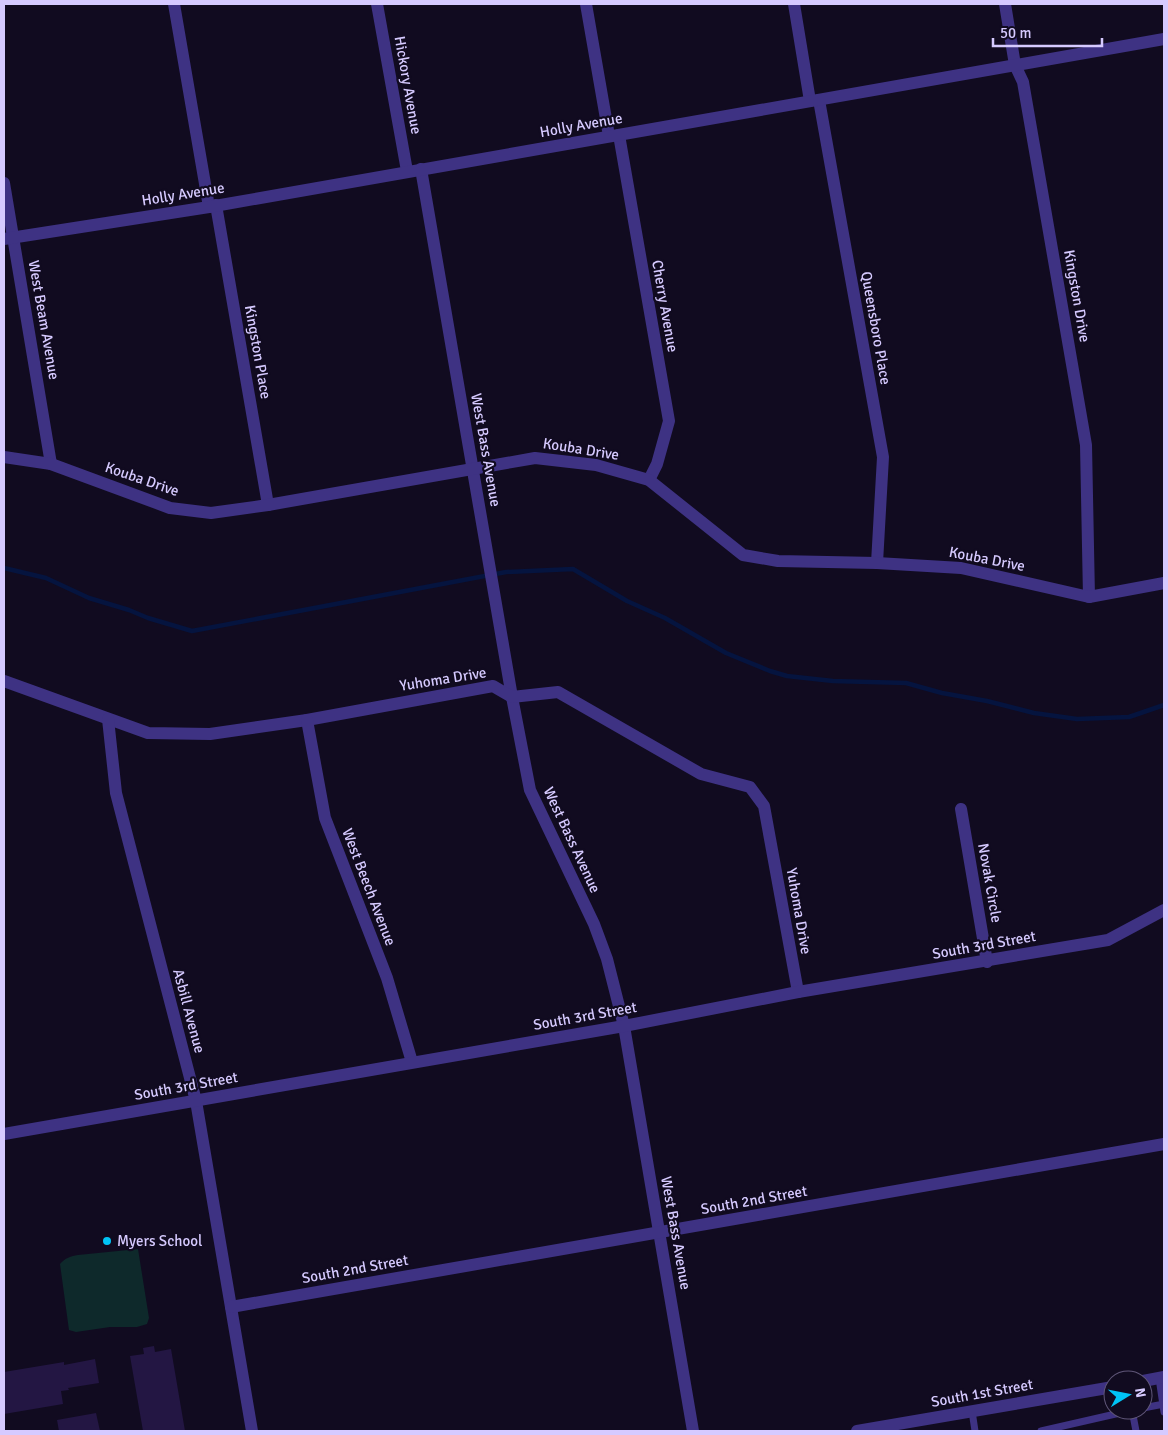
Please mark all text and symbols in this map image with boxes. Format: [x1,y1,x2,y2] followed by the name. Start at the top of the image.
[993,15,1102,47] scale bar
[1000,24,1031,42] text: 50 m
[391,34,425,136] street label: Hickory Avenue
[538,109,624,141] street label: Holly Avenue
[140,179,226,209] street label: Holly Avenue
[1060,248,1094,344] street label: Kingston Drive
[648,258,682,354] street label: Cherry Avenue
[25,259,63,381] street label: West Beam Avenue
[857,270,895,386] street label: Queensboro Place
[241,304,275,400] street label: Kingston Place
[467,392,505,508] street label: West Bass Avenue
[542,434,620,464] street label: Kouba Drive
[103,458,181,500] street label: Kouba Drive
[947,543,1027,575] street label: Kouba Drive
[398,663,488,695] street label: Yuhoma Drive
[540,784,604,896] street label: West Bass Avenue
[338,826,400,948] street label: West Beech Avenue
[974,842,1006,924] street label: Novak Circle
[783,866,815,956] street label: Yuhoma Drive
[931,927,1037,963] street label: South 3rd Street
[169,967,209,1055] street label: Asbill Avenue
[532,998,638,1034] street label: South 3rd Street
[133,1068,239,1104] street label: South 3rd Street
[657,1175,695,1291] street label: West Bass Avenue
[699,1182,809,1218] street label: South 2nd Street
[117,1232,202,1250] place label: Myers School
[101,1235,113,1247] marker: Myers School
[300,1251,410,1287] street label: South 2nd Street
[1103,1370,1153,1420] north arrow
[930,1375,1034,1411] street label: South 1st Street
[1131,1387,1150,1399] text: N

